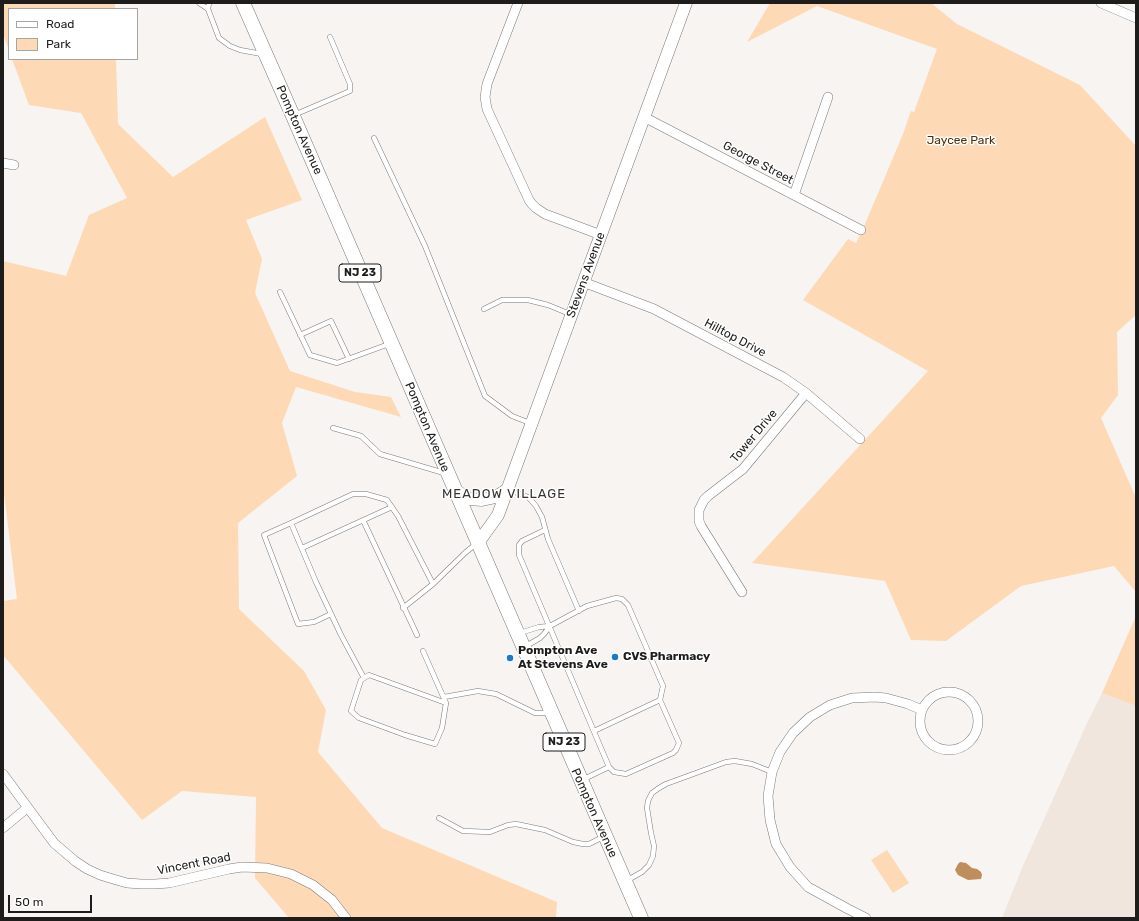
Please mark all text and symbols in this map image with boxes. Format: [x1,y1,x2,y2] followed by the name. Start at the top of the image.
[8,8,138,60] legend
[46,17,74,31] text: Road
[46,37,71,51] text: Park
[273,83,325,177] street label: Pompton Avenue
[927,134,995,148] park label: Jaycee Park
[720,138,796,188] street label: George Street
[564,230,608,320] street label: Stevens Avenue
[339,264,381,282] road number: NJ 23
[702,316,768,360] street label: Hilltop Drive
[402,380,452,474] street label: Pompton Avenue
[728,406,780,466] street label: Tower Drive
[442,486,566,502] district label: MEADOW VILLAGE
[518,644,608,672] place label: Pompton Ave At Stevens Ave
[623,650,710,664] place label: CVS Pharmacy
[610,652,620,662] marker: CVS Pharmacy
[505,653,515,663] marker: Pompton Ave At Stevens Ave
[543,733,585,751] road number: NJ 23
[568,766,620,860] street label: Pompton Avenue
[156,850,232,878] street label: Vincent Road
[10,887,94,913] scale bar
[15,895,43,909] text: 50 m

